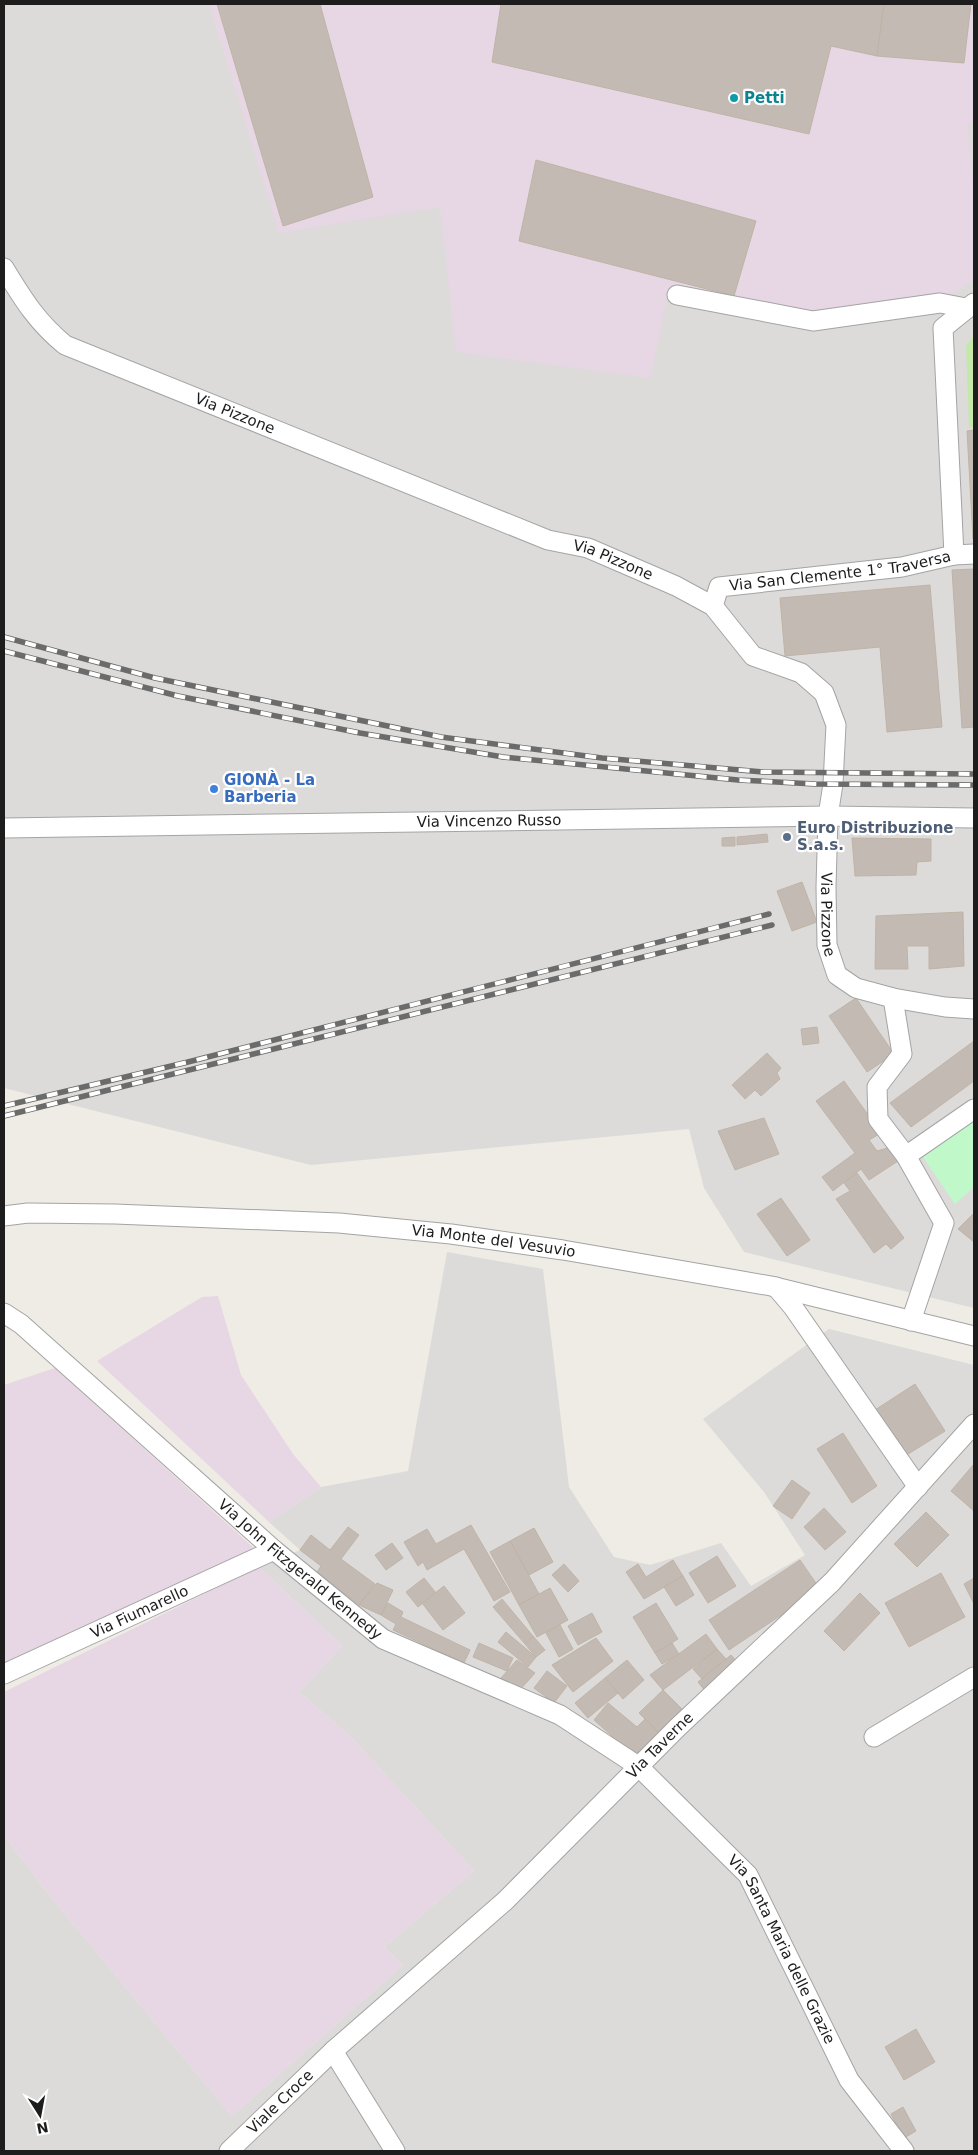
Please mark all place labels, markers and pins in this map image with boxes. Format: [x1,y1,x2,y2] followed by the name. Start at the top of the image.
[744,89,785,107] place label: Petti
[728,92,740,104] marker: Petti
[224,770,315,806] place label: GIONÀ - La Barberia
[208,783,220,795] marker: GIONÀ - La Barberia
[797,819,954,854] place label: Euro Distribuzione S.a.s.
[781,831,793,843] marker: Euro Distribuzione S.a.s.

